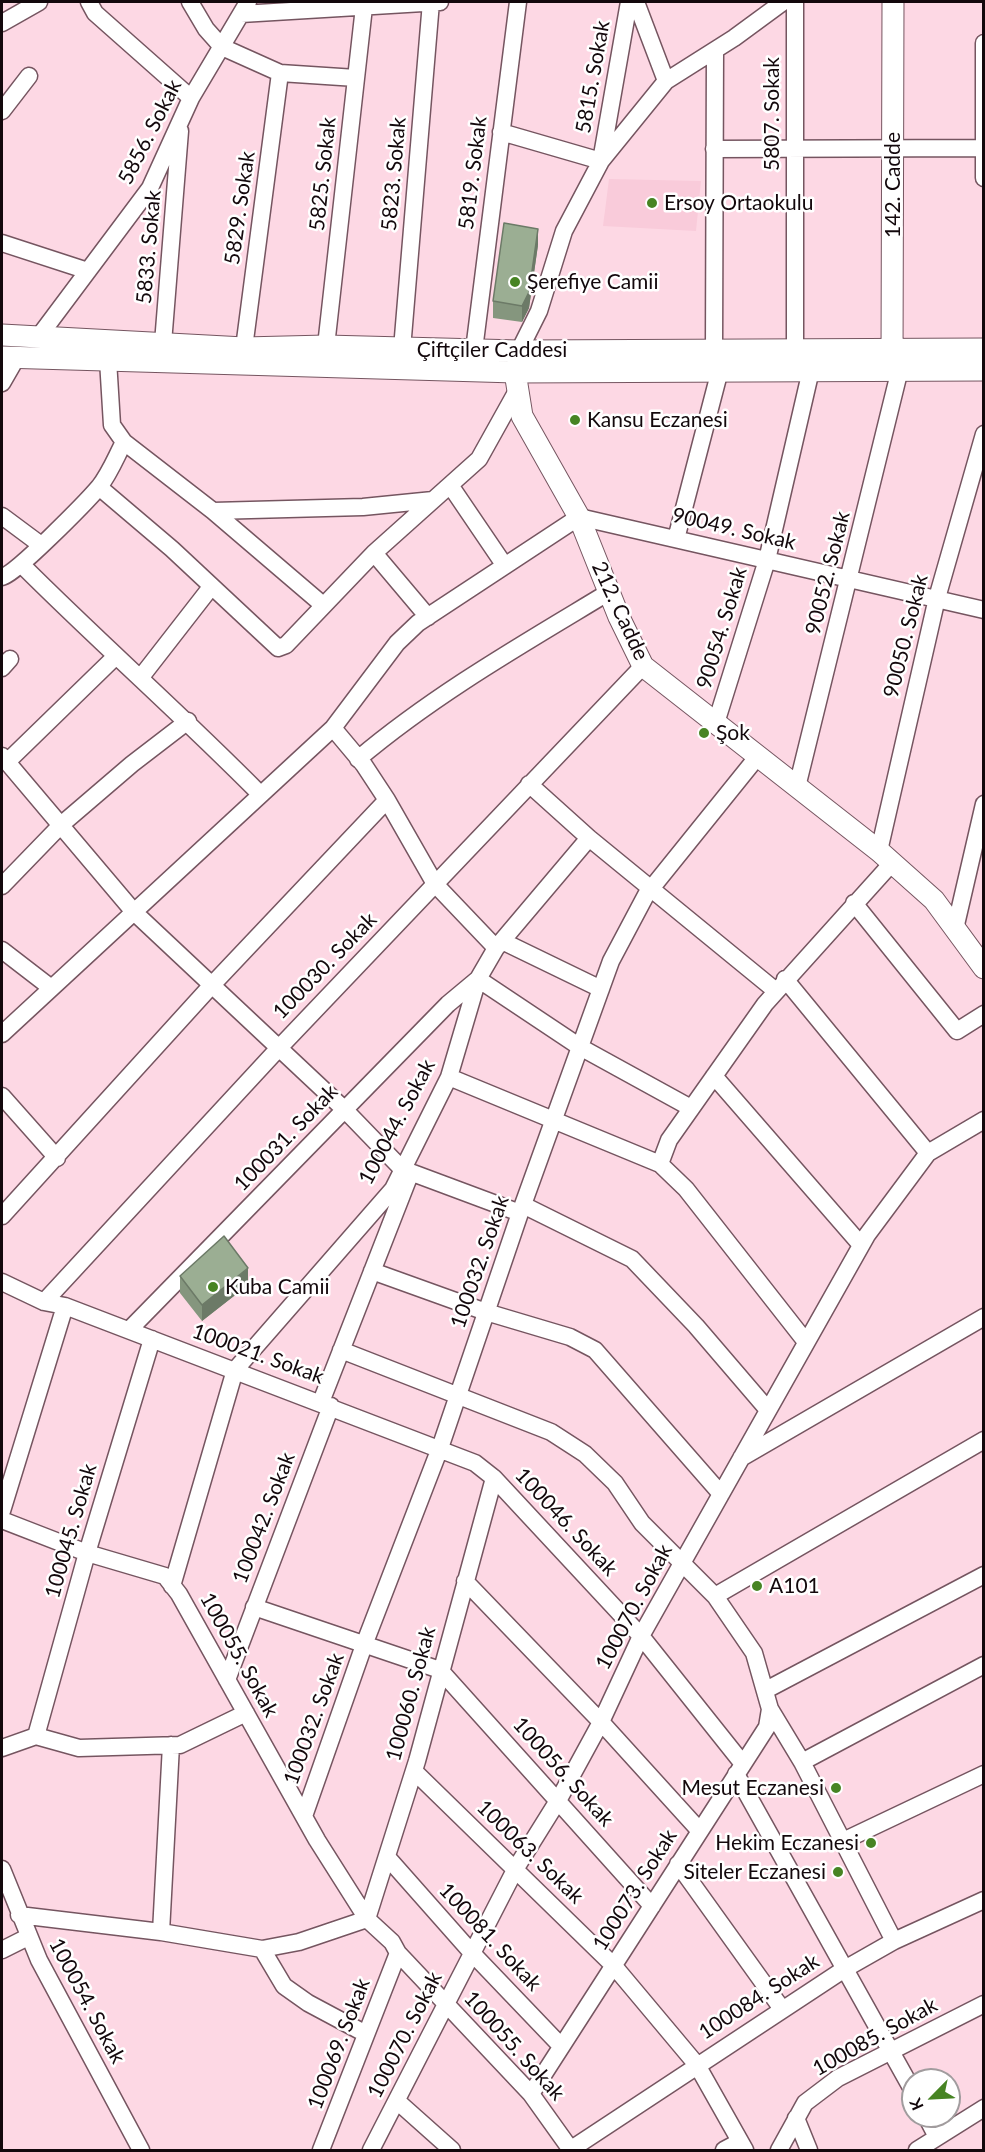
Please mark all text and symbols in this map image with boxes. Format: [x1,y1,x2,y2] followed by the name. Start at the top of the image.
[571,19,615,135] street label: 5815. Sokak
[759,57,785,171] street label: 5807. Sokak
[113,75,187,189] street label: 5856. Sokak
[454,115,492,231] street label: 5819. Sokak
[305,116,341,232] street label: 5825. Sokak
[376,116,412,232] street label: 5823. Sokak
[880,132,906,238] street label: 142. Cadde
[220,150,260,266] street label: 5829. Sokak
[131,189,167,305] street label: 5833. Sokak
[664,190,813,216] place label: Ersoy Ortaokulu
[645,196,659,210] marker: Ersoy Ortaokulu
[527,269,658,295] place label: Şerefiye Camii
[508,275,522,289] marker: Şerefiye Camii
[417,337,567,363] street label: Çiftçiler Caddesi
[587,407,728,433] place label: Kansu Eczanesi
[568,413,582,427] marker: Kansu Eczanesi
[670,503,798,555] street label: 90049. Sokak
[801,509,855,637] street label: 90052. Sokak
[586,558,654,664] street label: 212. Cadde
[691,564,753,692] street label: 90054. Sokak
[879,572,933,700] street label: 90050. Sokak
[716,720,750,746] place label: Şok
[697,726,711,740] marker: Şok
[268,907,382,1025] street label: 100030. Sokak
[353,1055,441,1189] street label: 100044. Sokak
[229,1079,343,1197] street label: 100031. Sokak
[446,1192,514,1332] street label: 100032. Sokak
[225,1274,329,1300] place label: Kuba Camii
[206,1280,220,1294] marker: Kuba Camii
[189,1318,327,1390] street label: 100021. Sokak
[227,1449,301,1587] street label: 100042. Sokak
[40,1461,102,1601] street label: 100045. Sokak
[510,1463,622,1581] street label: 100046. Sokak
[590,1540,678,1674] street label: 100070. Sokak
[769,1573,820,1599] place label: A101
[750,1579,764,1593] marker: A101
[194,1588,284,1722] street label: 100055. Sokak
[381,1624,441,1764] street label: 100060. Sokak
[278,1650,350,1788] street label: 100032. Sokak
[507,1712,619,1832] street label: 100056. Sokak
[682,1775,824,1801] place label: Mesut Eczanesi
[829,1781,843,1795] marker: Mesut Eczanesi
[471,1795,589,1909] street label: 100063. Sokak
[588,1825,682,1955] street label: 100073. Sokak
[715,1830,859,1856] place label: Hekim Eczanesi
[864,1836,878,1850] marker: Hekim Eczanesi
[684,1859,826,1885] place label: Siteler Eczanesi
[831,1865,845,1879] marker: Siteler Eczanesi
[434,1878,546,1996] street label: 100081. Sokak
[43,1934,131,2068] street label: 100054. Sokak
[694,1949,824,2045] street label: 100084. Sokak
[362,1968,448,2102] street label: 100070. Sokak
[302,1975,376,2113] street label: 100069. Sokak
[458,1986,570,2106] street label: 100055. Sokak
[808,1992,942,2082] street label: 100085. Sokak
[901,2068,961,2128] north arrow
[905,2096,927,2114] text: K

